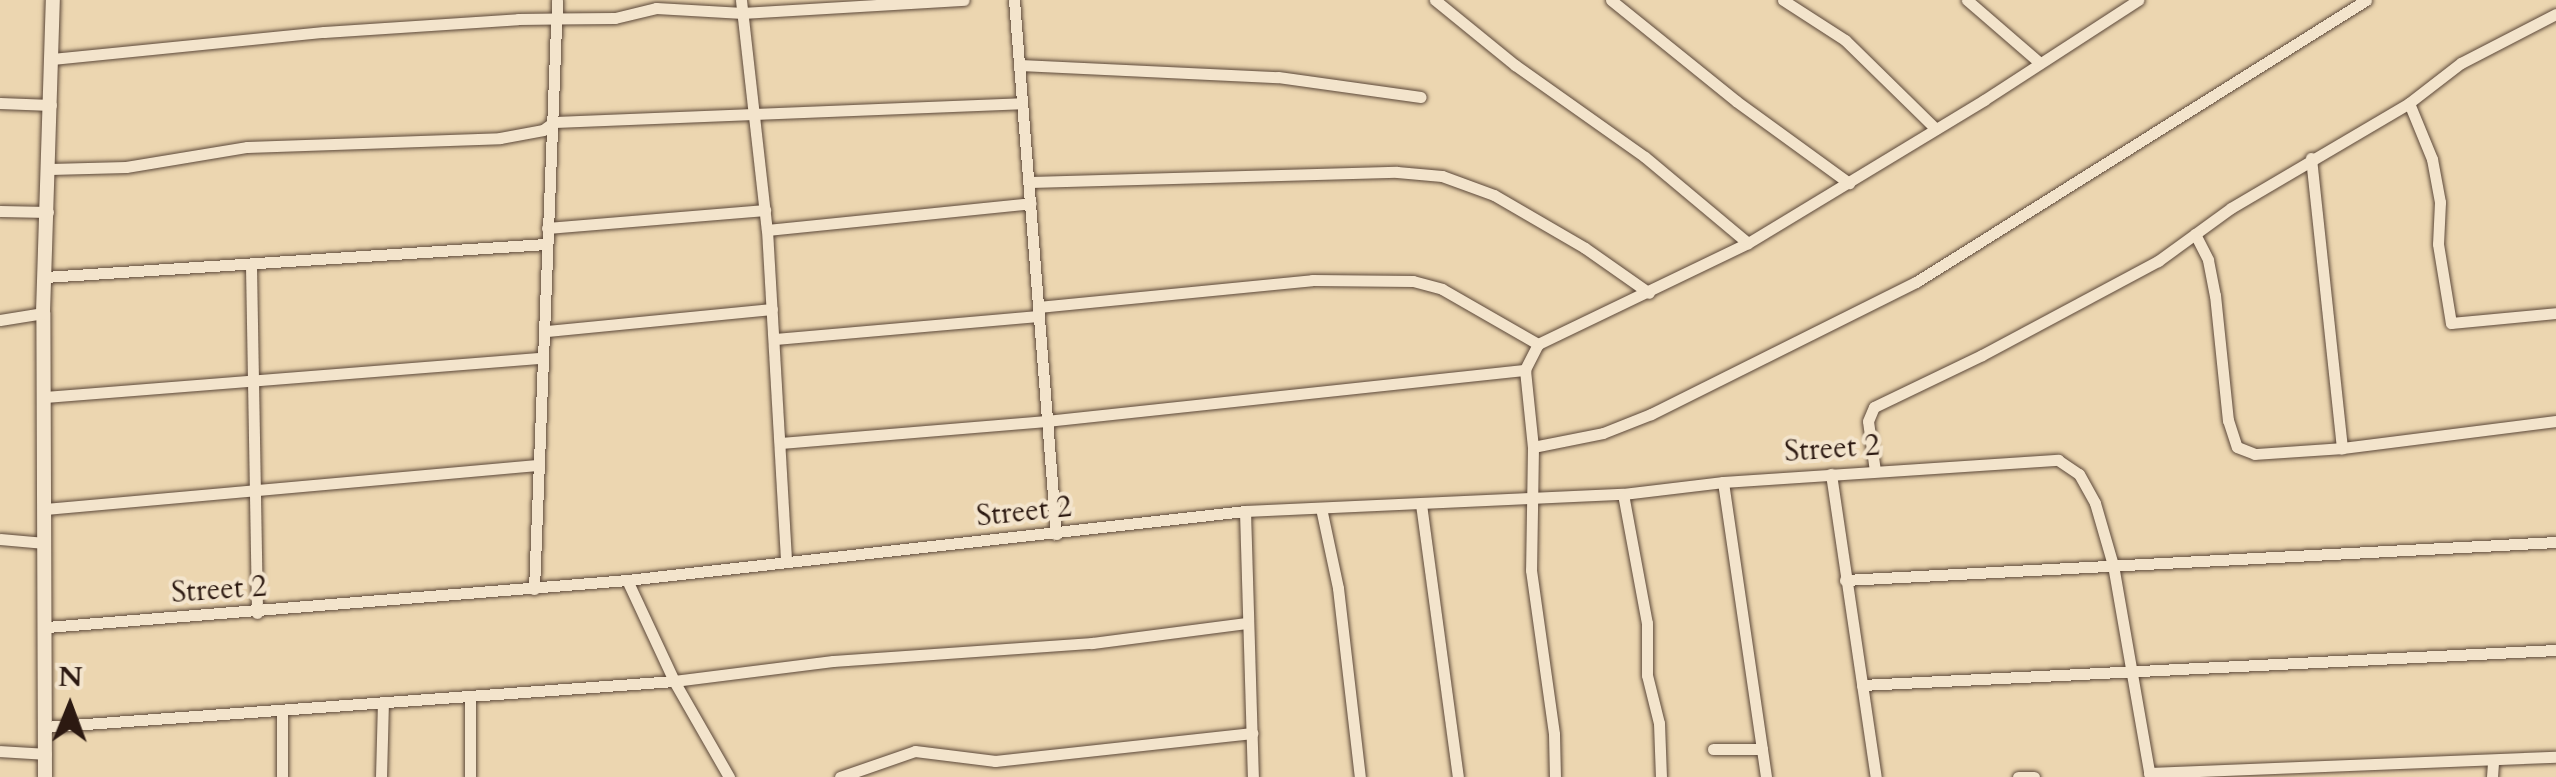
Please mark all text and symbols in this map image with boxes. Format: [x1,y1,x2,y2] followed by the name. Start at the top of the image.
[1783,428,1881,470] street label: Street 2
[975,489,1073,535] street label: Street 2
[170,569,268,611] street label: Street 2
[20,657,120,757] north arrow
[58,658,83,696] text: N

